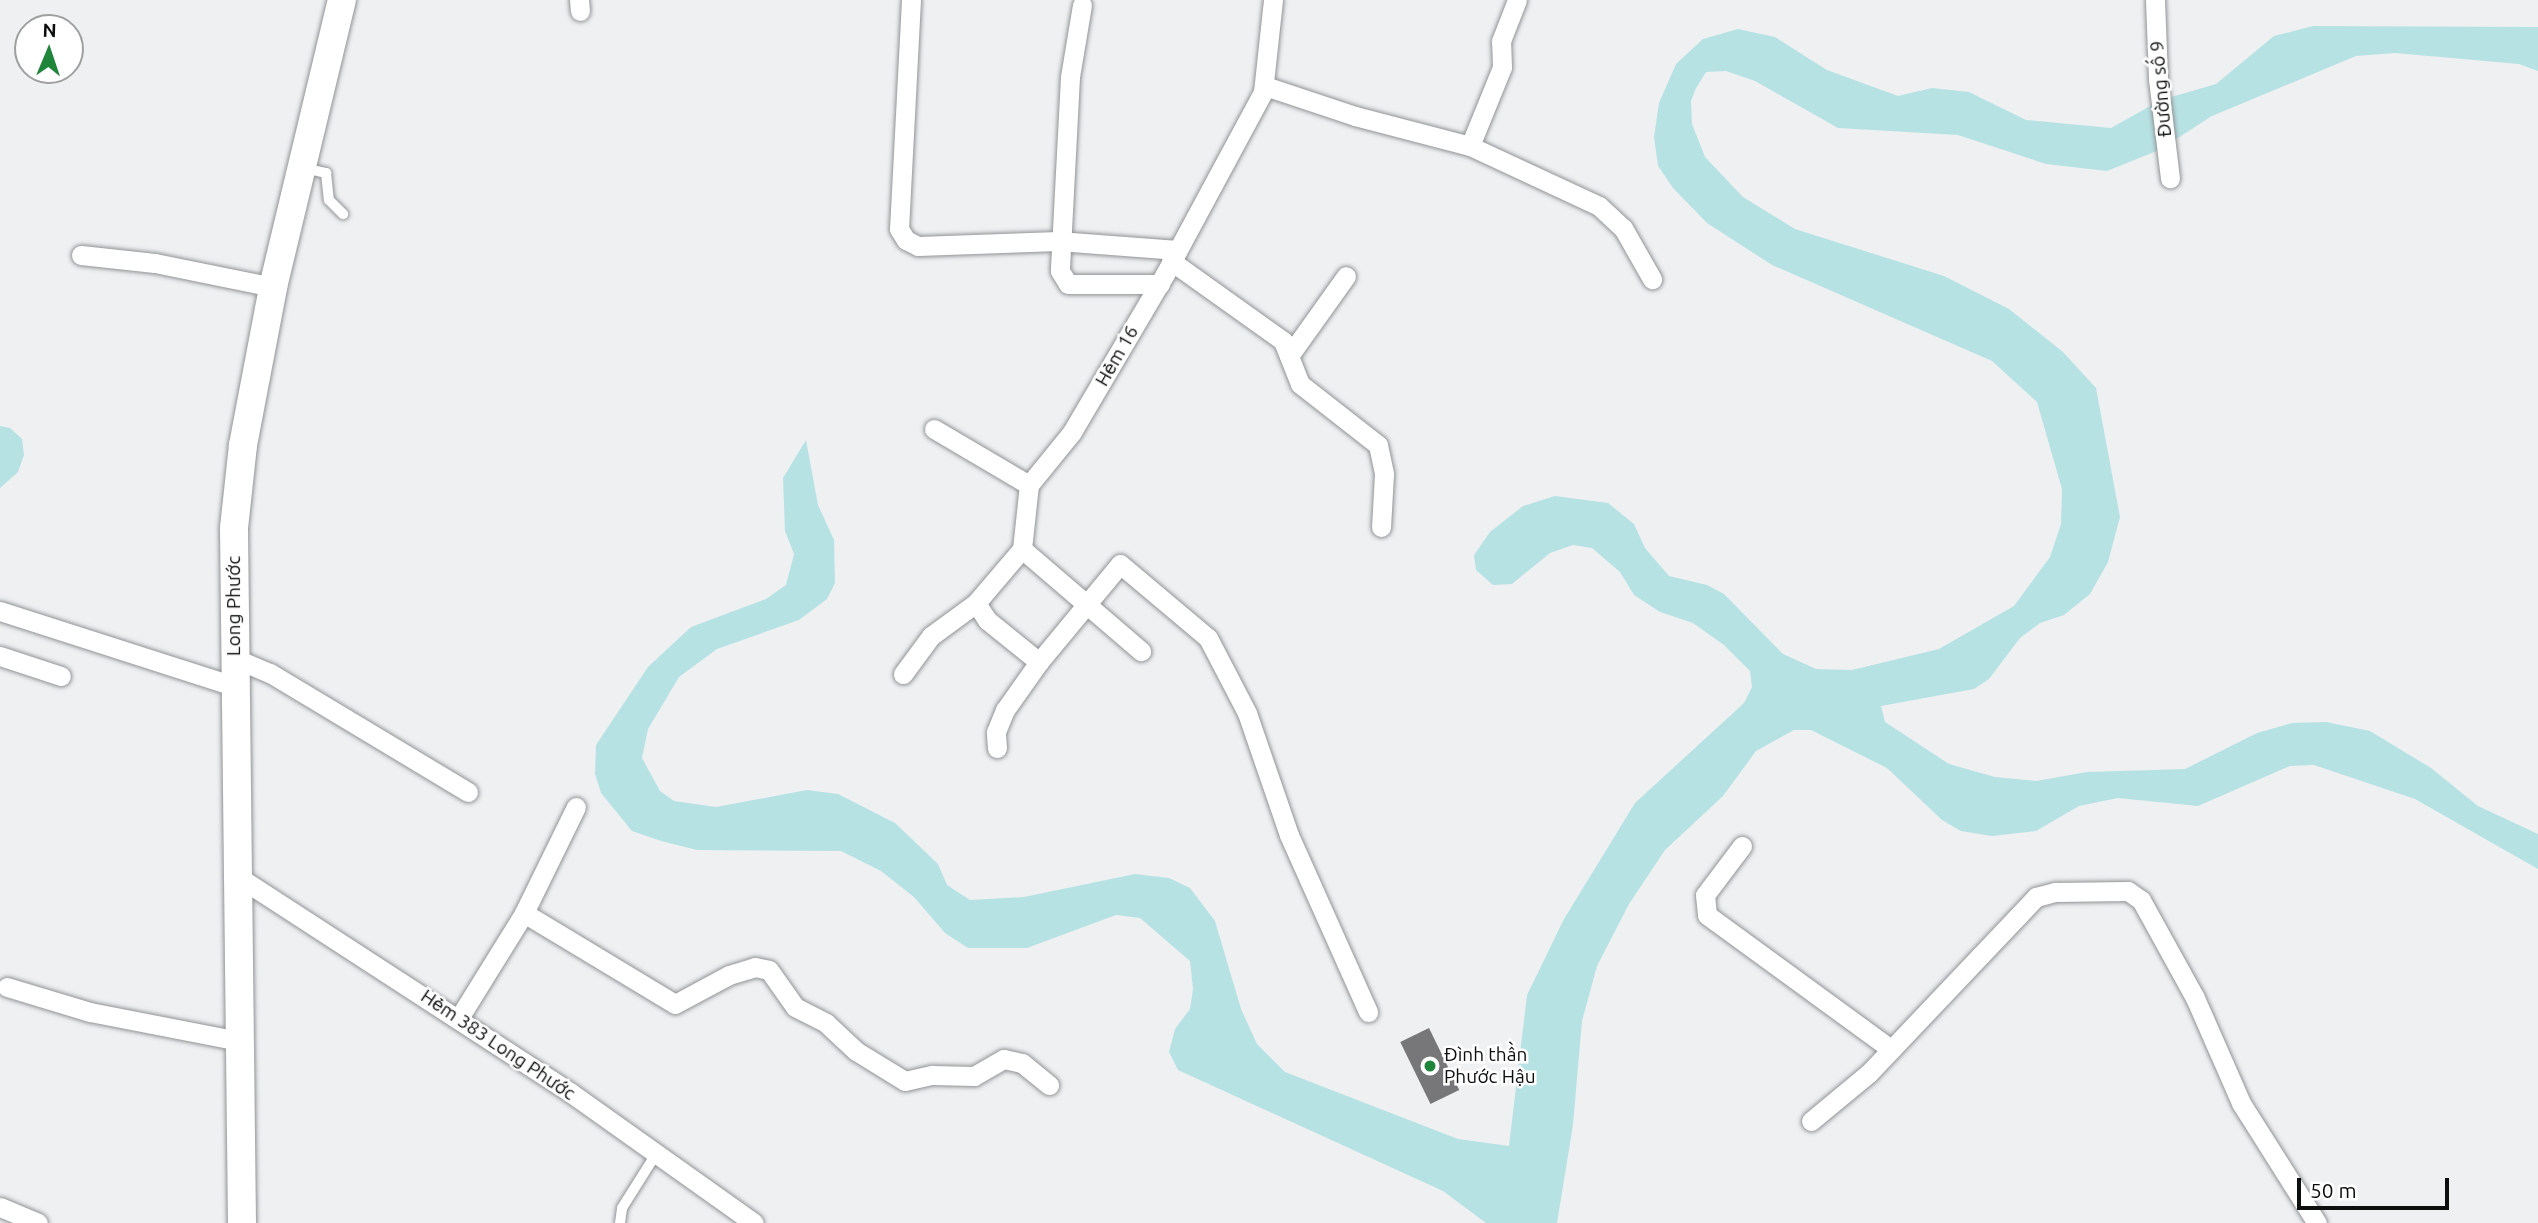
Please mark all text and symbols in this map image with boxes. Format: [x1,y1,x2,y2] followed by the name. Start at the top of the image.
[14,14,84,84] north arrow
[42,19,57,41] text: N
[2145,40,2177,138] street label: Đường số 9
[1091,322,1143,390] street label: Hẻm 16
[223,556,245,656] street label: Long Phước
[416,985,580,1105] street label: Hẻm 383 Long Phước
[1444,1044,1536,1088] place label: Đình thần Phước Hậu
[1422,1058,1438,1074] marker: Đình thần Phước Hậu
[2300,1164,2452,1208] scale bar
[2310,1178,2357,1202] text: 50 m

